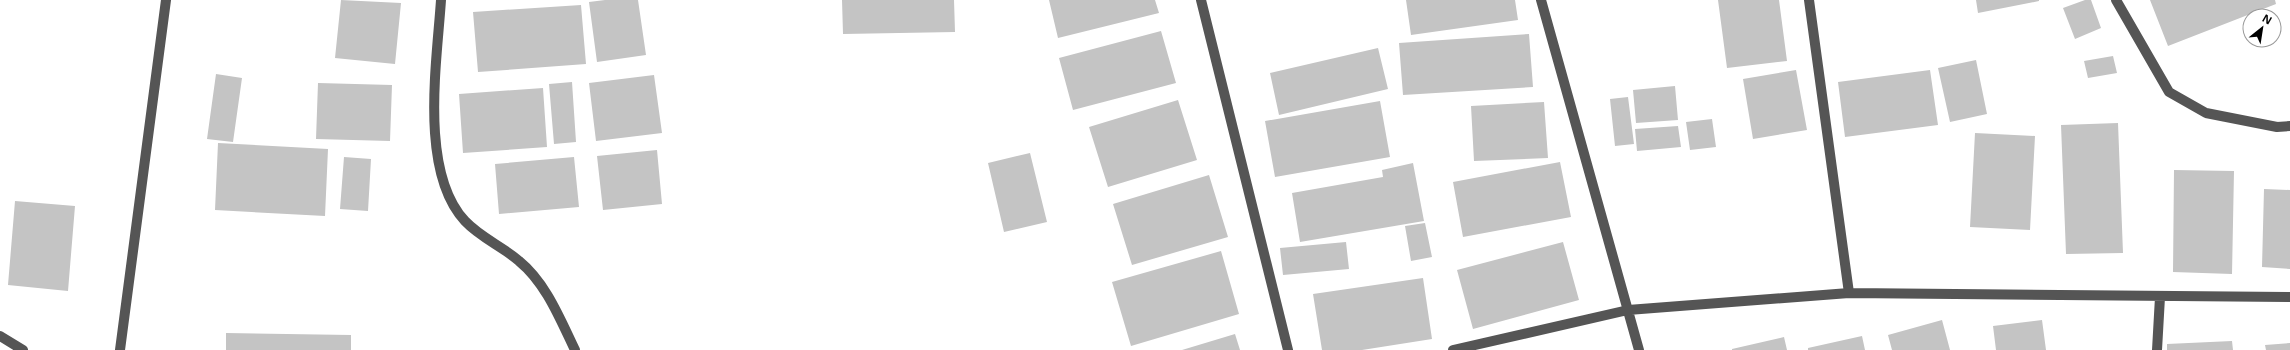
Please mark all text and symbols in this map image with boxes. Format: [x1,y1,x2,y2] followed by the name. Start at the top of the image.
[2242,8,2282,48] north arrow
[2260,10,2275,28] text: N

